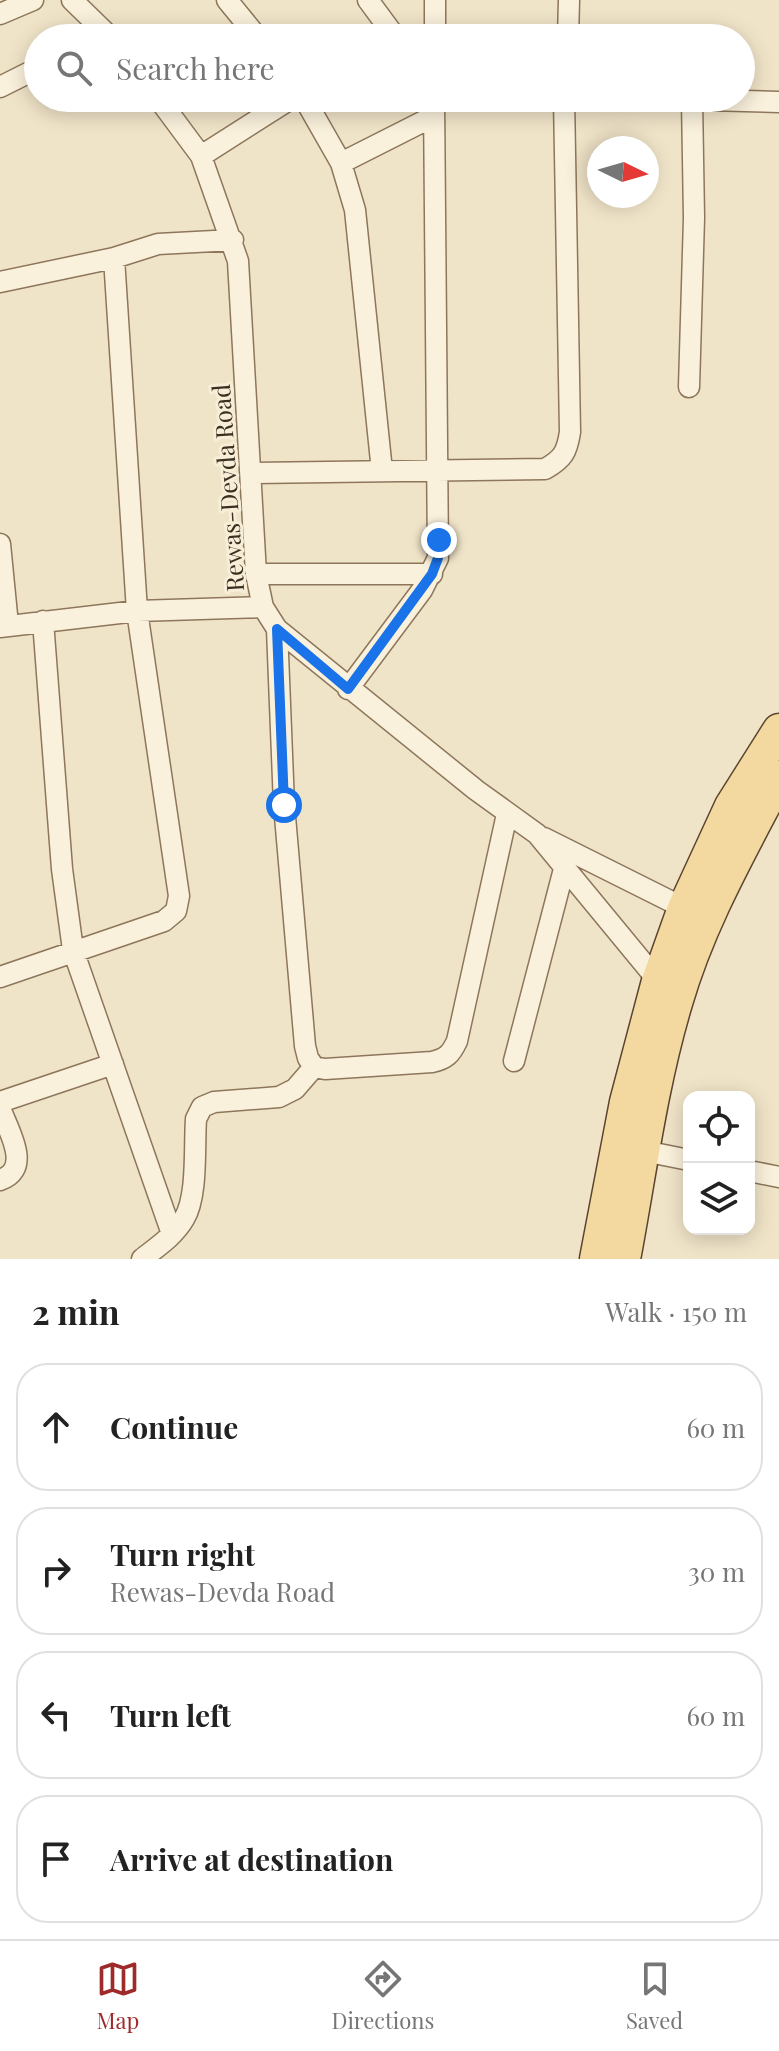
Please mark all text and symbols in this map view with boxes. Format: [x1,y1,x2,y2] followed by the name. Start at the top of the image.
[24,24,755,112] search box
[52,46,96,90] icon: search
[116,48,275,88] text: Search here
[587,136,659,208] north arrow
[204,383,250,593] street label: Rewas-Devda Road
[421,522,457,558] route end
[266,787,302,823] route start
[683,1091,755,1235] map controls
[683,1091,755,1163] button: locate
[683,1163,755,1235] button: layers
[32,1288,120,1334] text: 2 min
[605,1294,747,1329] text: Walk · 150 m
[34,1405,78,1449] icon: ahead
[110,1407,238,1447] text: Continue
[686,1410,745,1445] text: 60 m
[110,1534,255,1574] text: Turn right
[34,1549,78,1593] icon: right
[688,1554,745,1589] text: 30 m
[110,1574,335,1609] text: Rewas-Devda Road
[34,1693,78,1737] icon: left
[110,1695,231,1735] text: Turn left
[686,1698,745,1733] text: 60 m
[34,1837,78,1881] icon: arrive
[110,1839,393,1879] text: Arrive at destination
[96,1957,140,2035] tab: Map
[331,1957,434,2035] tab: Directions
[626,1957,683,2035] tab: Saved

